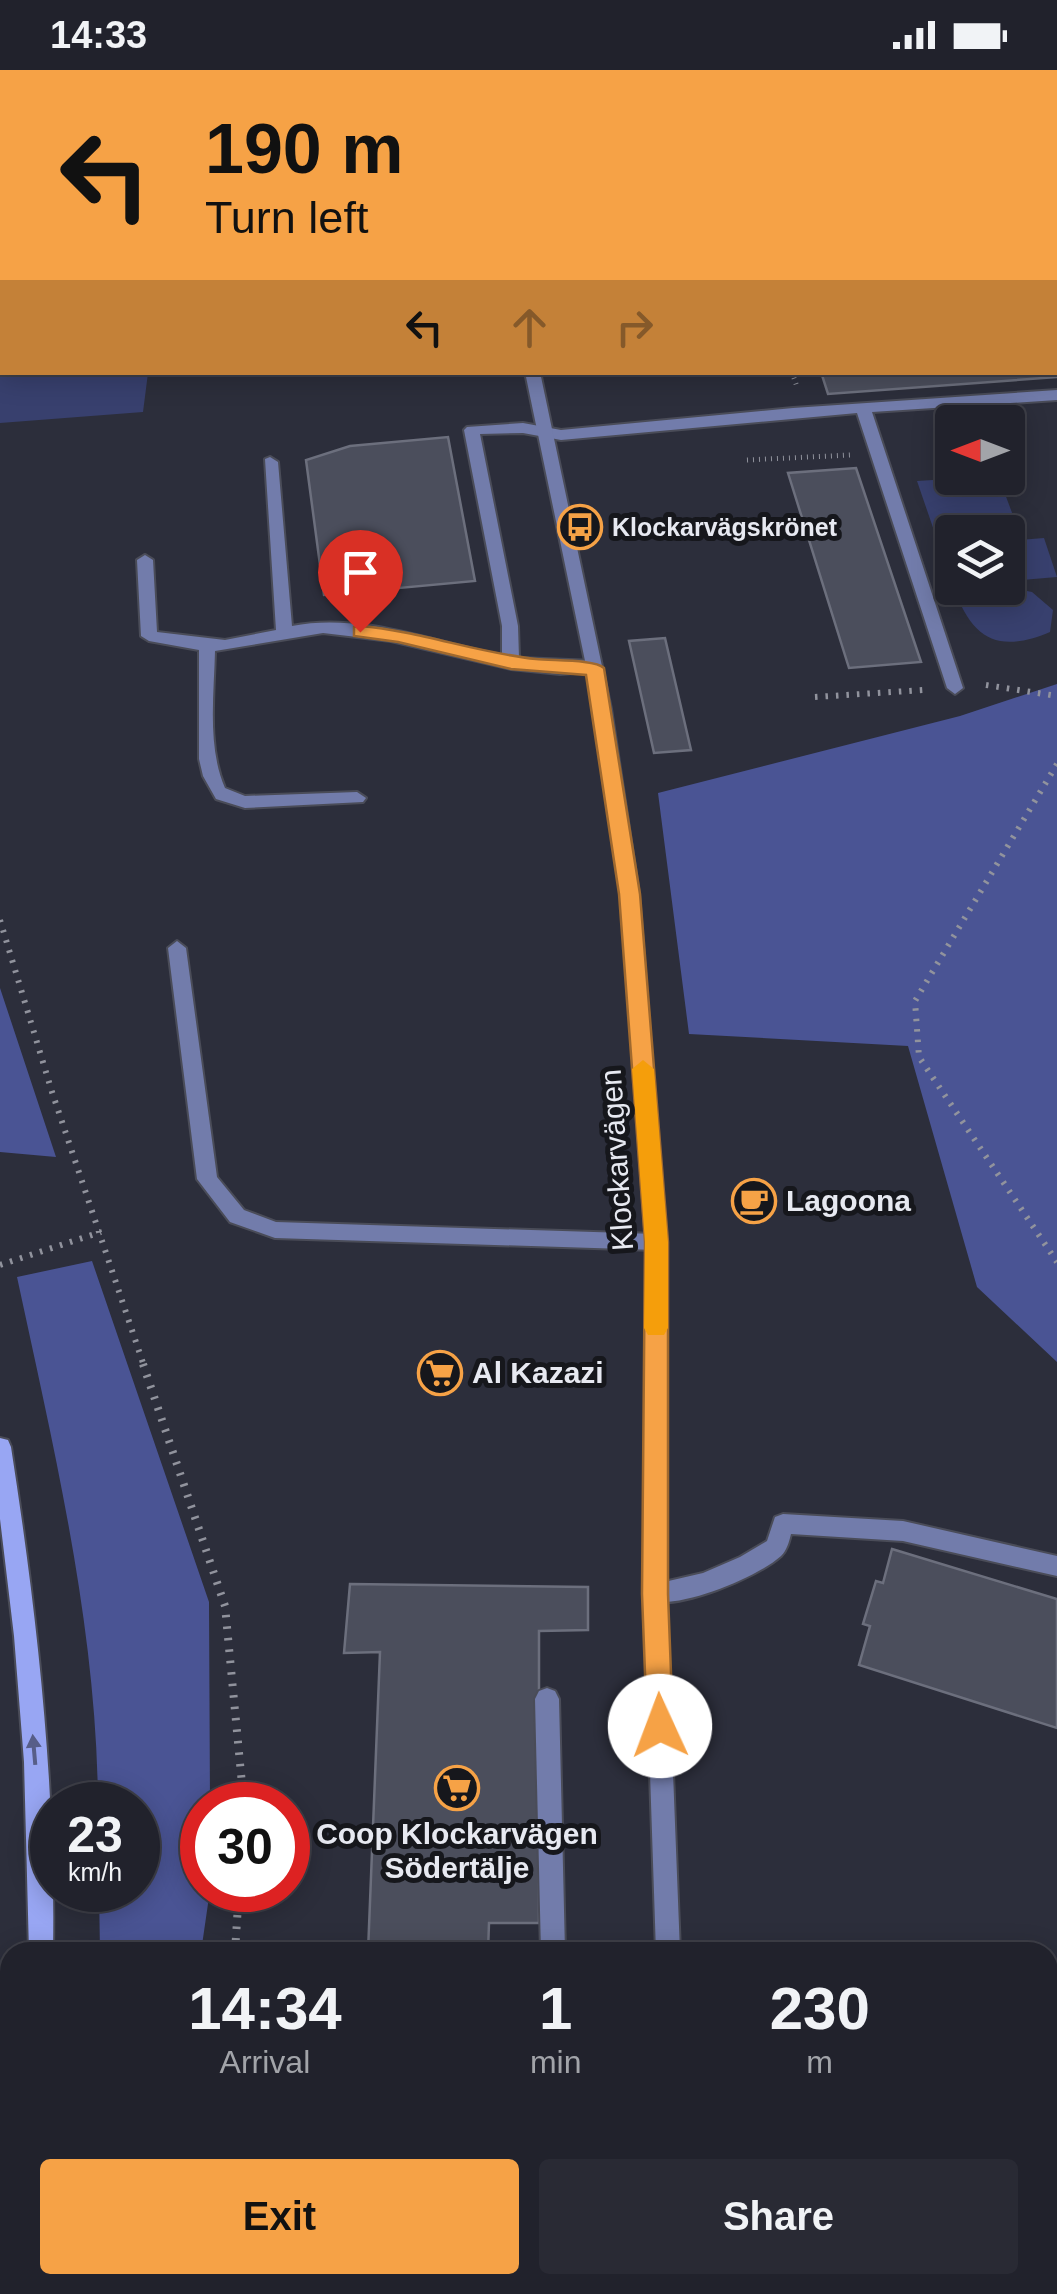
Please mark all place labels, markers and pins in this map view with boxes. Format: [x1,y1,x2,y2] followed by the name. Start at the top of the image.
[557,504,603,550] bus stop icon: Klockarvägskrönet
[612,513,838,541] place label: Klockarvägskrönet
[318,530,403,633] pin
[731,1178,777,1224] cafe icon: Lagoona
[786,1184,911,1217] place label: Lagoona
[417,1350,463,1396] supermarket icon: Al Kazazi
[472,1356,604,1389] place label: Al Kazazi
[434,1765,480,1811] supermarket icon: Coop Klockarvägen Södertälje
[316,1817,598,1884] place label: Coop Klockarvägen Södertälje

